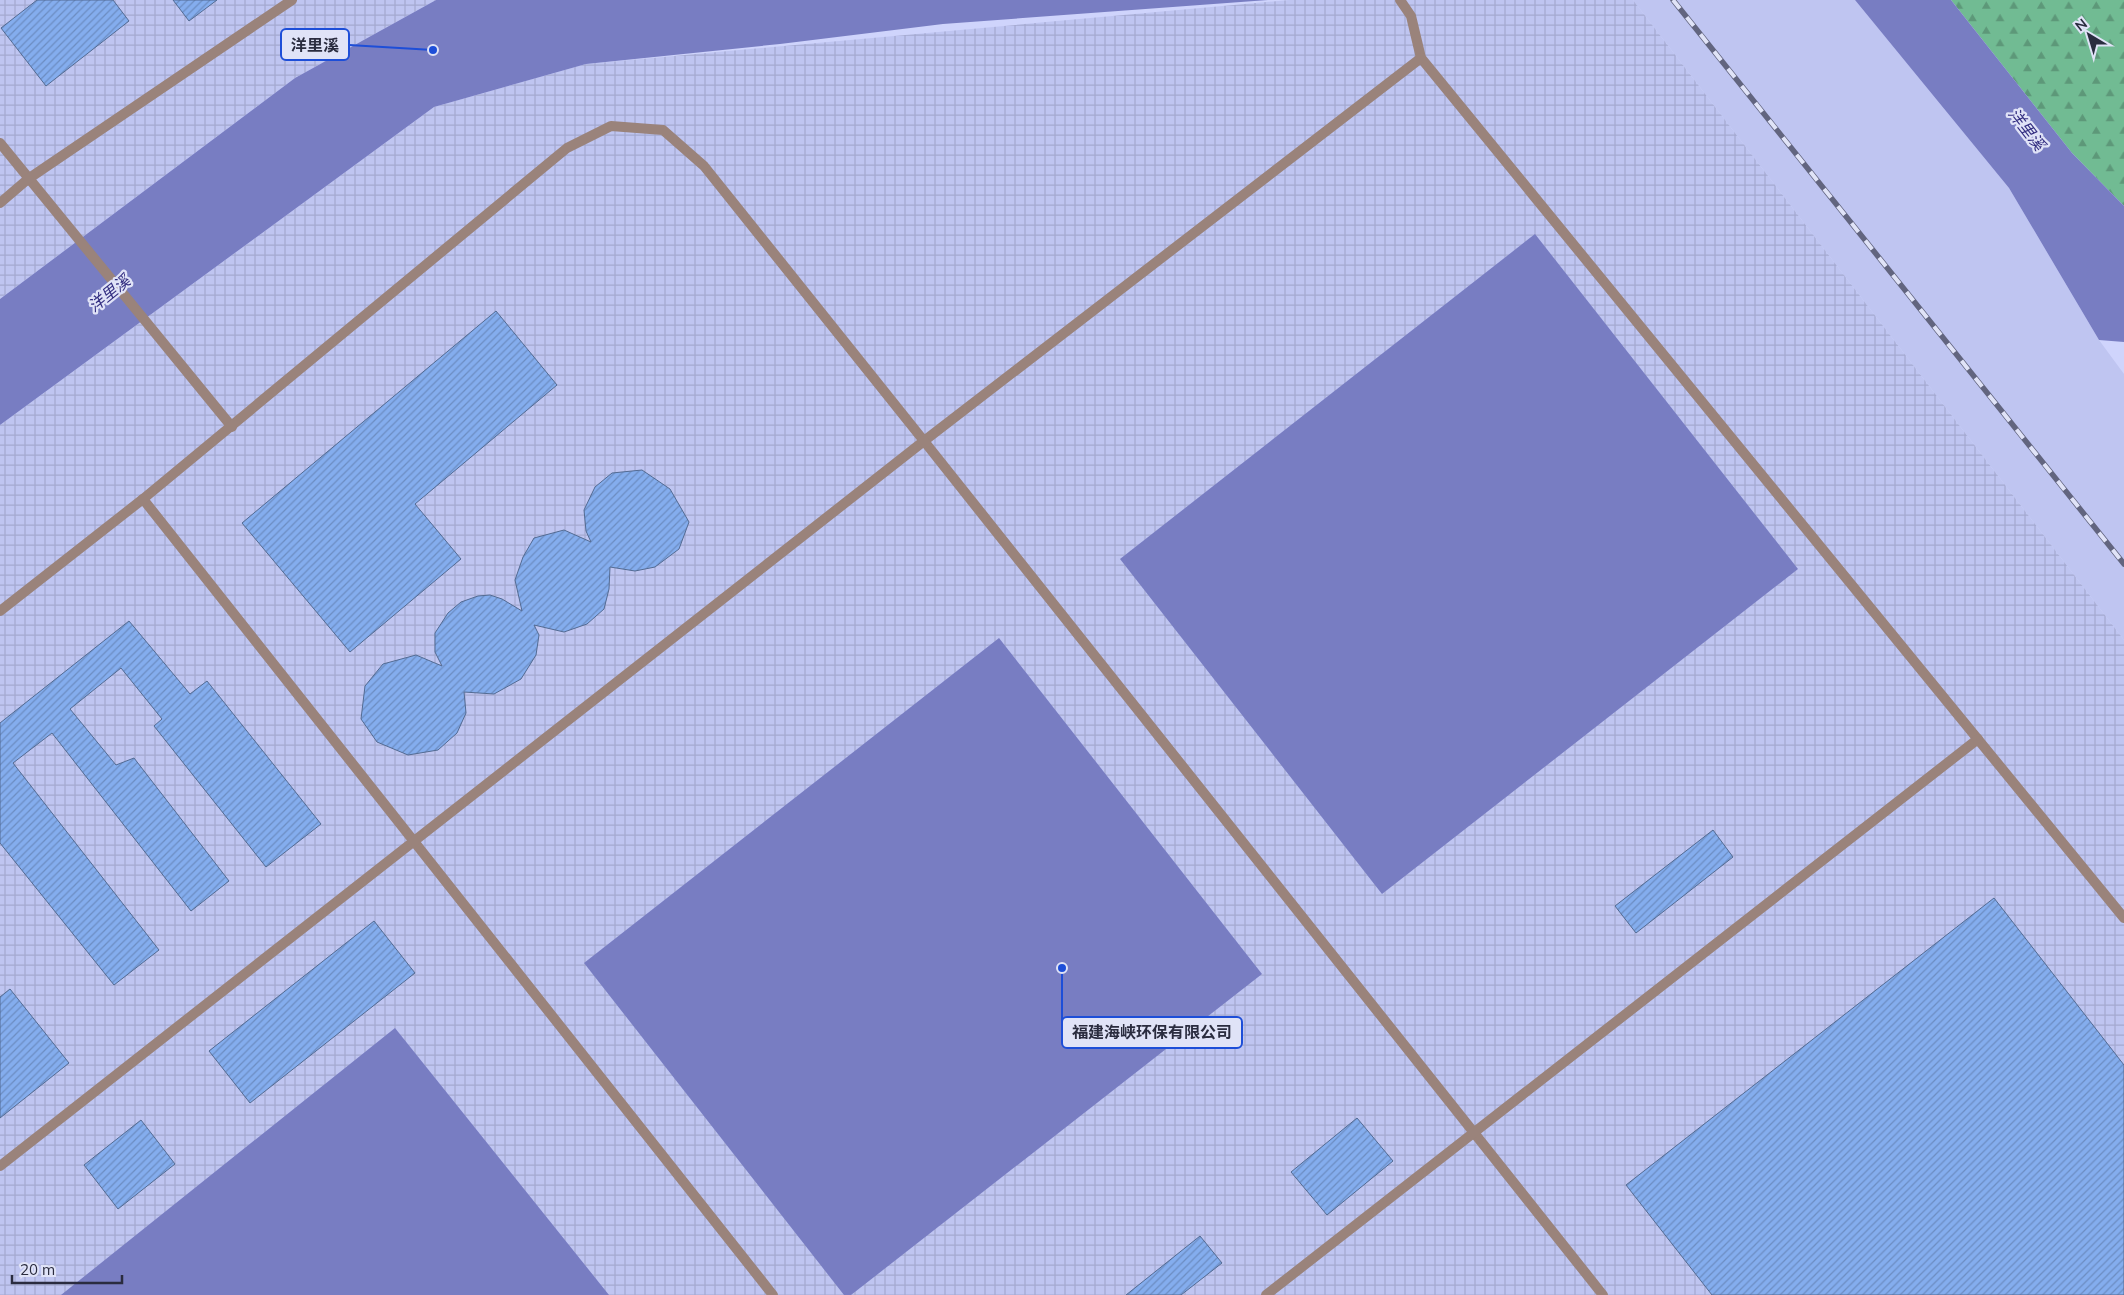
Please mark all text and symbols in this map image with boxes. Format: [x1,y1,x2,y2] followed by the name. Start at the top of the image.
[2064,10,2114,60] north arrow
[2071,14,2091,35] text: N
[281,29,349,60] callout: 洋里溪
[291,35,339,55] text: 洋里溪
[2004,104,2051,156] water label: 洋里溪
[84,269,135,316] water label: 洋里溪
[1062,1017,1242,1048] callout: 福建海峡环保有限公司
[1072,1022,1232,1042] text: 福建海峡环保有限公司
[12,1252,122,1284] scale bar
[20,1260,55,1279] text: 20 m

